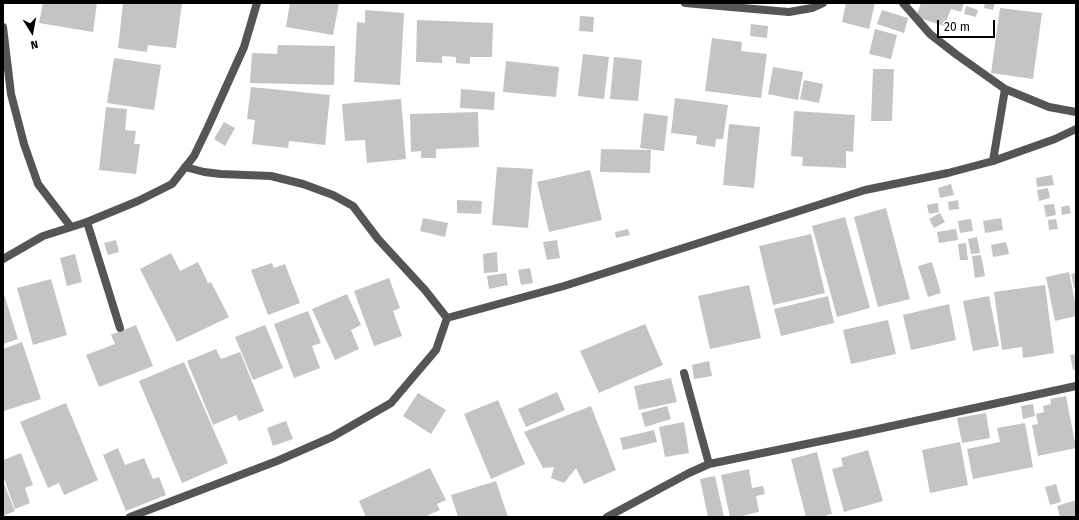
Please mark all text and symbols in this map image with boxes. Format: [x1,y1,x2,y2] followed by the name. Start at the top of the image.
[12,12,52,52] north arrow
[939,12,997,38] scale bar
[944,20,970,34] text: 20 m
[30,37,39,51] text: N

